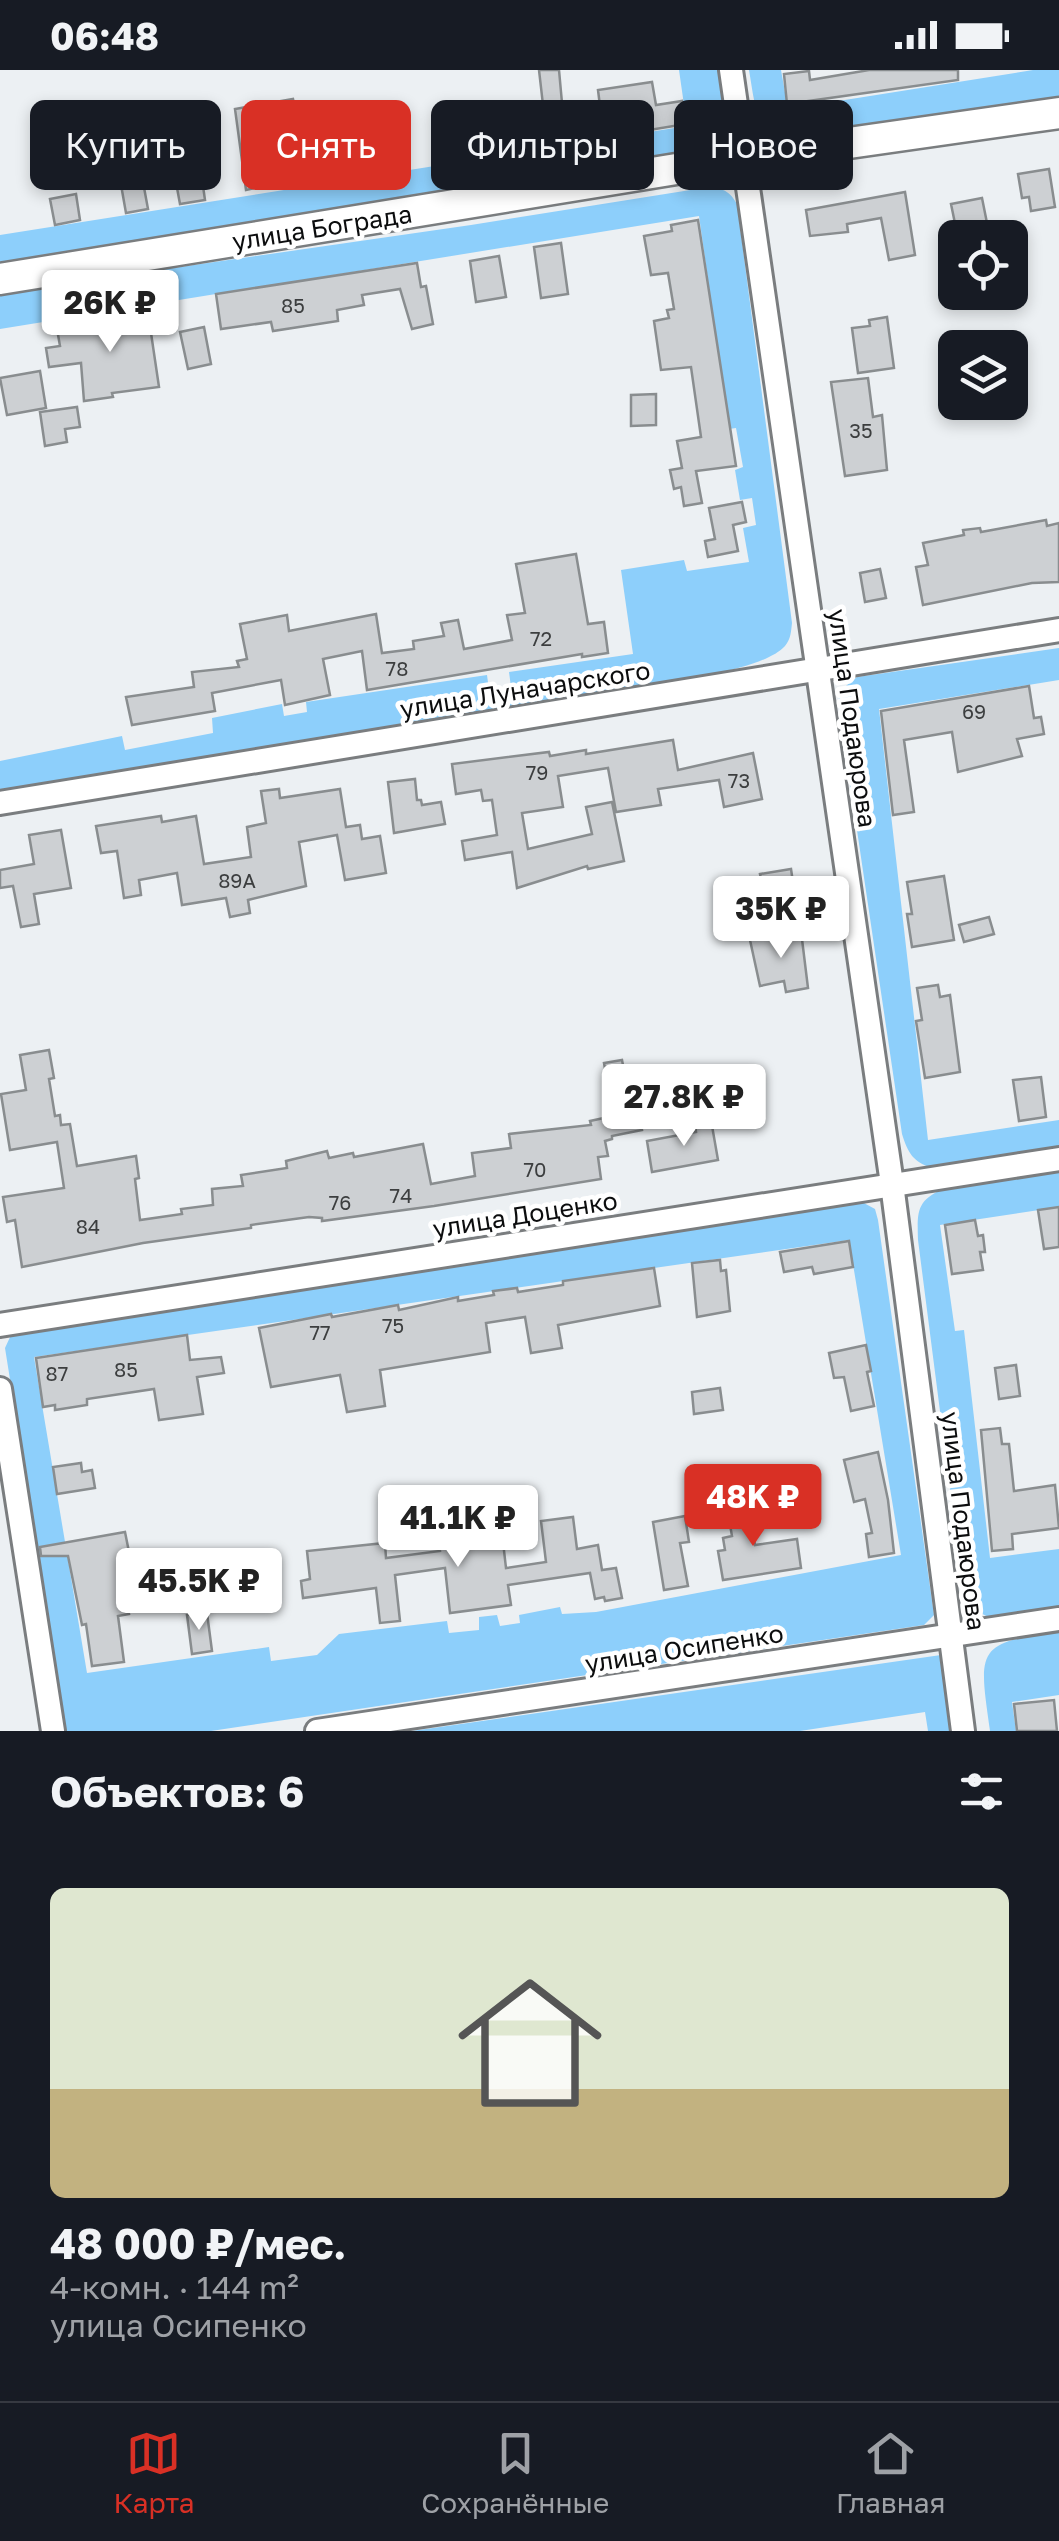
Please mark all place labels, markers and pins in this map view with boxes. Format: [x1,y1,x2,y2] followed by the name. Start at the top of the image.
[40,270,180,355] pin: 26K ₽
[711,876,851,961] pin: 35K ₽
[592,1064,776,1149] pin: 27.8K ₽
[683,1464,823,1549] pin: 48K ₽
[366,1485,550,1570] pin: 41.1K ₽
[107,1548,291,1633] pin: 45.5K ₽

